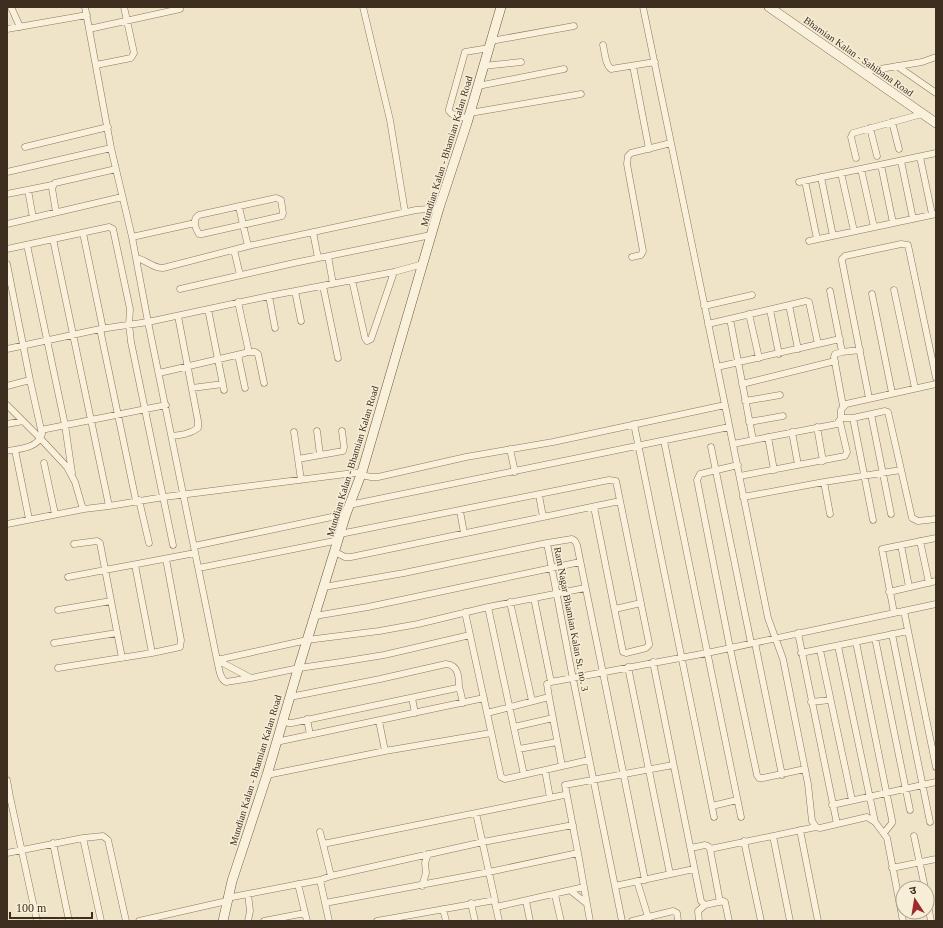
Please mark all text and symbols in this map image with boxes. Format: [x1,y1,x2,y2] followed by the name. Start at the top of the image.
[802,14,916,99] street label: Bhamian Kalan - Sahibana Road
[418,75,475,228] street label: Mundian Kalan - Bhamian Kalan Road
[324,385,381,538] street label: Mundian Kalan - Bhamian Kalan Road
[552,546,591,692] street label: Ram Nagar Bhamian Kalan St. no. 3
[227,694,284,847] street label: Mundian Kalan - Bhamian Kalan Road
[895,880,935,920] north arrow
[909,884,918,897] text: उ
[10,894,92,920] scale bar
[16,901,47,915] text: 100 m

